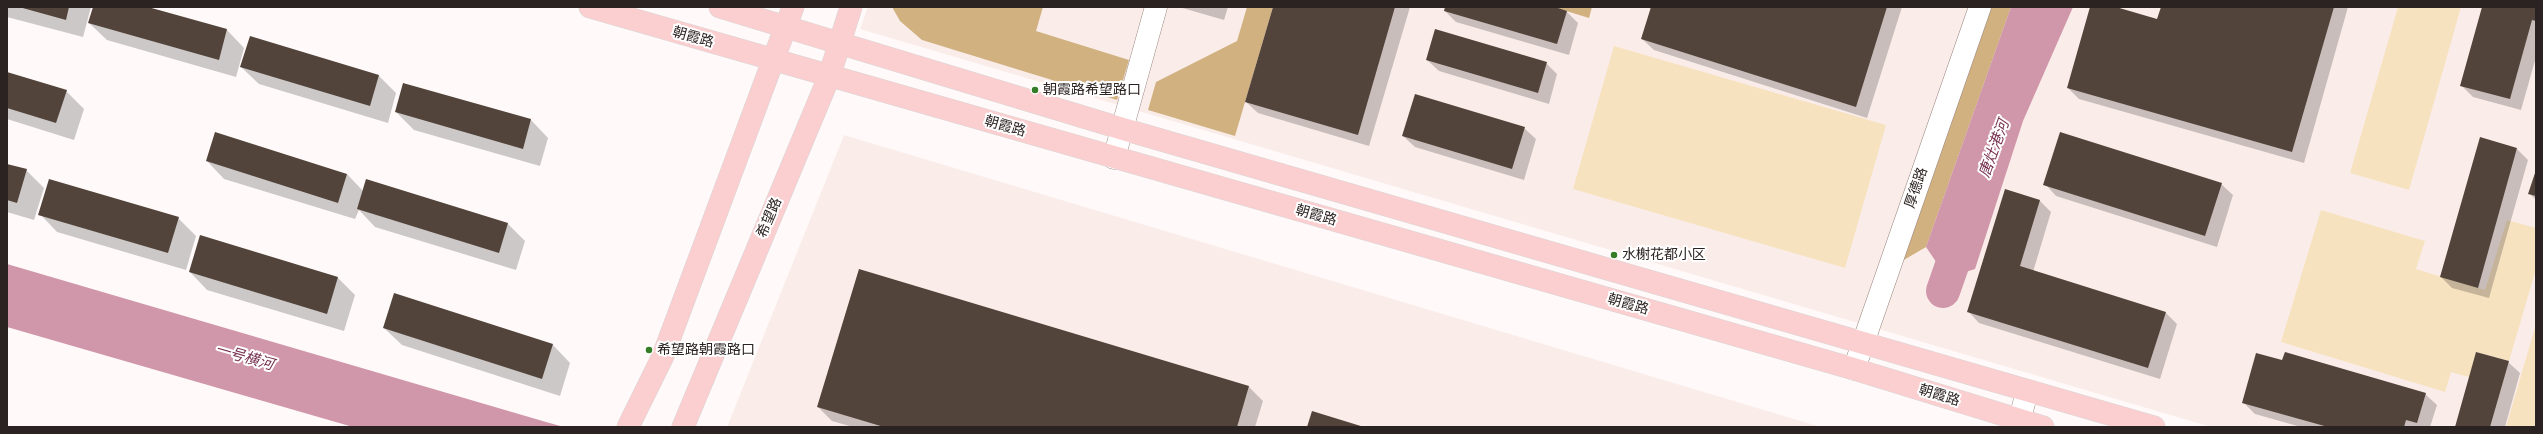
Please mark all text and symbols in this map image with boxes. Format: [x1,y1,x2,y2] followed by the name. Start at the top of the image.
[670,24,716,52] street label: 朝霞路
[1043,82,1141,98] place label: 朝霞路希望路口
[1030,85,1040,95] marker: 朝霞路希望路口
[982,113,1028,141] street label: 朝霞路
[1976,118,2014,180] water label: 唐灶港河
[1902,165,1932,211] street label: 厚德路
[754,195,786,241] street label: 希望路
[1293,202,1339,230] street label: 朝霞路
[1622,247,1706,263] place label: 水榭花都小区
[1609,250,1619,260] marker: 水榭花都小区
[1605,291,1651,319] street label: 朝霞路
[213,341,275,375] water label: 一号横河
[657,342,755,358] place label: 希望路朝霞路口
[644,345,654,355] marker: 希望路朝霞路口
[1916,382,1962,410] street label: 朝霞路

